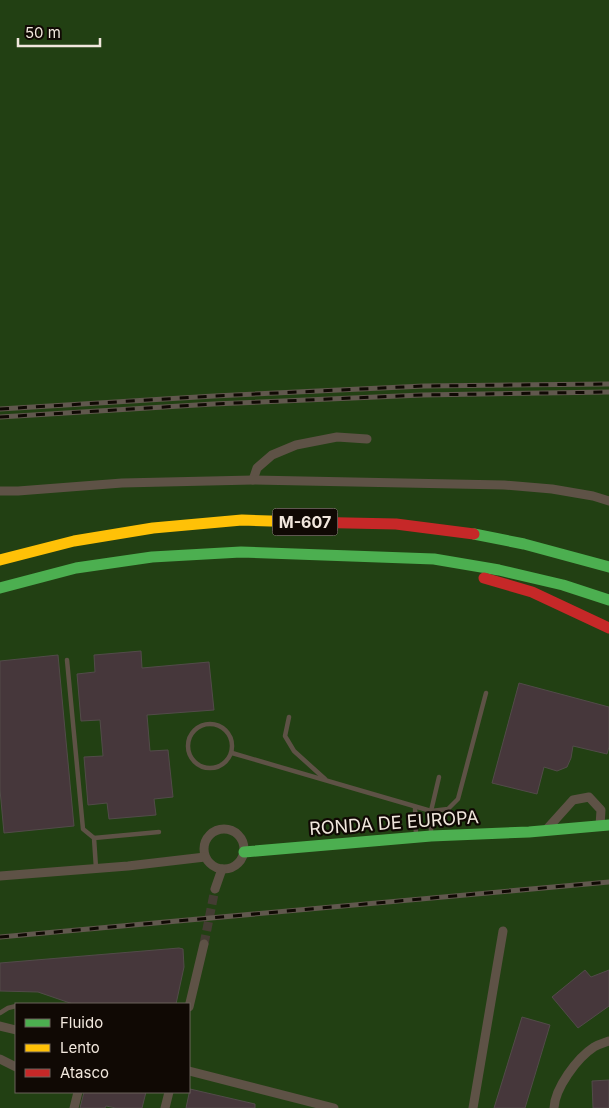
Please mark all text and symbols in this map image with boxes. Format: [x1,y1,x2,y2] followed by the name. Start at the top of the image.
[18,15,100,47] scale bar
[25,23,61,42] text: 50 m
[272,508,338,536] road number: M-607
[309,806,479,839] street label: RONDA DE EUROPA
[15,1003,190,1093] legend
[60,1013,103,1032] text: Fluido
[60,1038,100,1057] text: Lento
[60,1063,109,1082] text: Atasco

